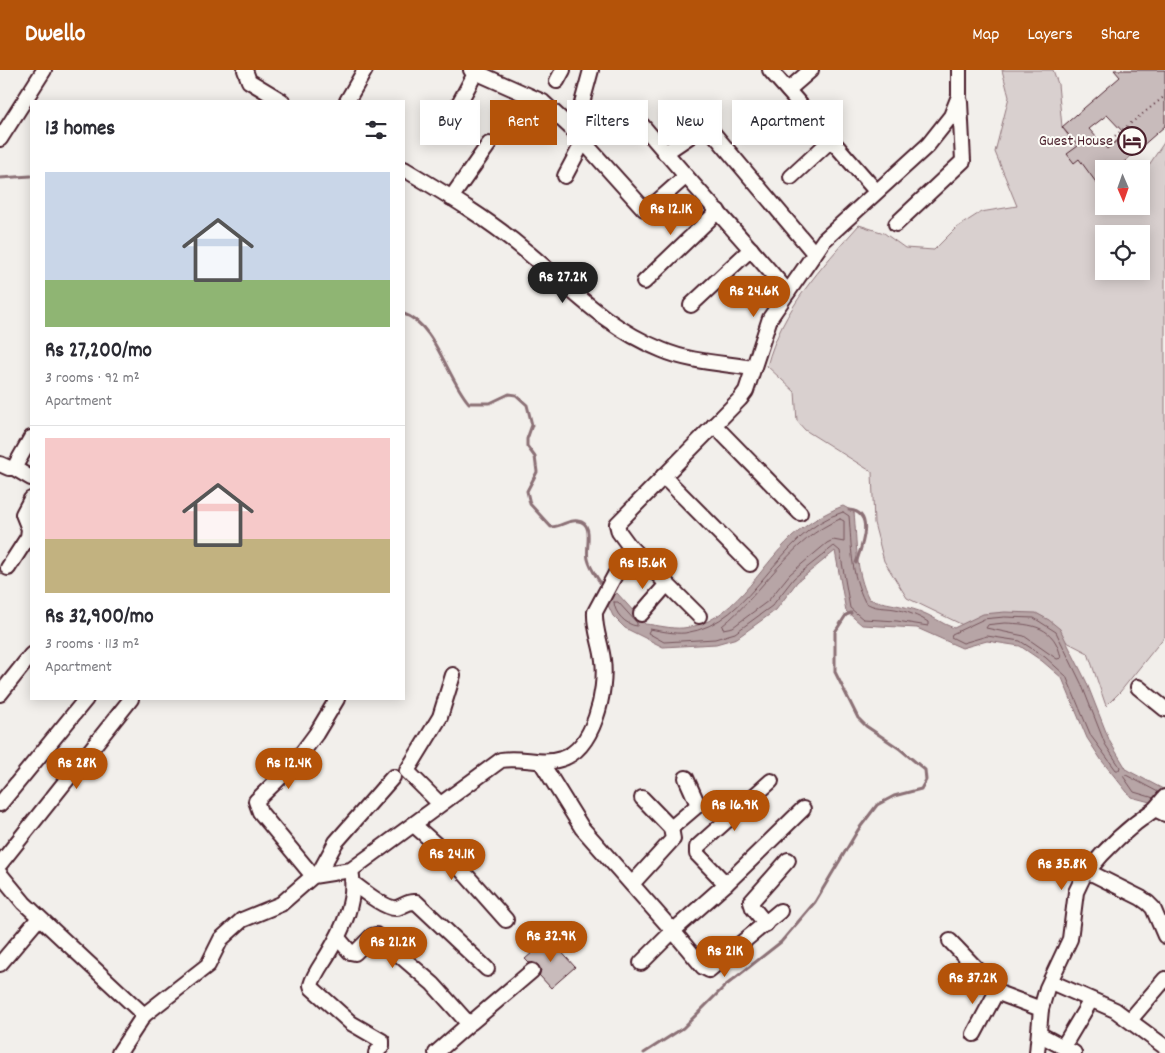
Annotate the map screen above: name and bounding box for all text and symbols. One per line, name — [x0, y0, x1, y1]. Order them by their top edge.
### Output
text: Dwello — [25, 18, 86, 52]
text: Map — [972, 23, 999, 48]
text: Layers — [1027, 23, 1073, 48]
text: Share — [1101, 23, 1140, 48]
chip: Buy — [420, 100, 480, 145]
chip: Rent — [490, 100, 557, 145]
chip: Filters — [567, 100, 648, 145]
chip: New — [658, 100, 722, 145]
chip: Apartment — [732, 100, 843, 145]
text: 13 homes — [45, 115, 115, 145]
icon: filters — [362, 116, 390, 144]
hotel icon: Guest House — [1117, 126, 1147, 156]
place label: Guest House — [1039, 130, 1113, 153]
north arrow — [1095, 160, 1150, 215]
map controls — [1095, 160, 1150, 280]
pin: Rs 12.1K — [619, 194, 723, 236]
text: Rs 12.1K — [650, 198, 692, 221]
icon: home — [173, 205, 263, 295]
button: locate — [1095, 225, 1150, 280]
pin: Rs 27.2K — [511, 262, 615, 304]
text: Rs 27.2K — [539, 266, 587, 289]
pin: Rs 24.6K — [702, 276, 806, 318]
text: Rs 24.6K — [729, 280, 779, 303]
text: Rs 27,200/mo — [45, 337, 152, 367]
text: 3 rooms · 92 m² — [45, 367, 139, 390]
text: Apartment — [45, 390, 112, 413]
icon: home — [173, 470, 263, 560]
pin: Rs 15.6K — [591, 548, 695, 590]
text: Rs 15.6K — [620, 552, 667, 575]
text: Rs 32,900/mo — [45, 603, 154, 633]
text: 3 rooms · 113 m² — [45, 633, 139, 656]
text: Apartment — [45, 656, 112, 679]
pin: Rs 28K — [36, 748, 118, 790]
pin: Rs 12.4K — [237, 748, 341, 790]
text: Rs 28K — [58, 752, 97, 775]
text: Rs 12.4K — [266, 752, 312, 775]
pin: Rs 16.9K — [683, 790, 787, 832]
text: Rs 16.9K — [712, 794, 758, 817]
pin: Rs 24.1K — [400, 838, 504, 881]
text: Rs 24.1K — [429, 843, 475, 866]
pin: Rs 35.8K — [1010, 848, 1114, 891]
text: Rs 35.8K — [1037, 853, 1087, 876]
pin: Rs 32.9K — [499, 920, 603, 963]
text: Rs 32.9K — [526, 925, 576, 948]
pin: Rs 21.2K — [341, 926, 445, 969]
text: Rs 21.2K — [370, 931, 416, 954]
pin: Rs 21K — [684, 936, 766, 978]
text: Rs 21K — [707, 940, 743, 963]
pin: Rs 37.2K — [921, 962, 1025, 1005]
text: Rs 37.2K — [949, 967, 997, 990]

